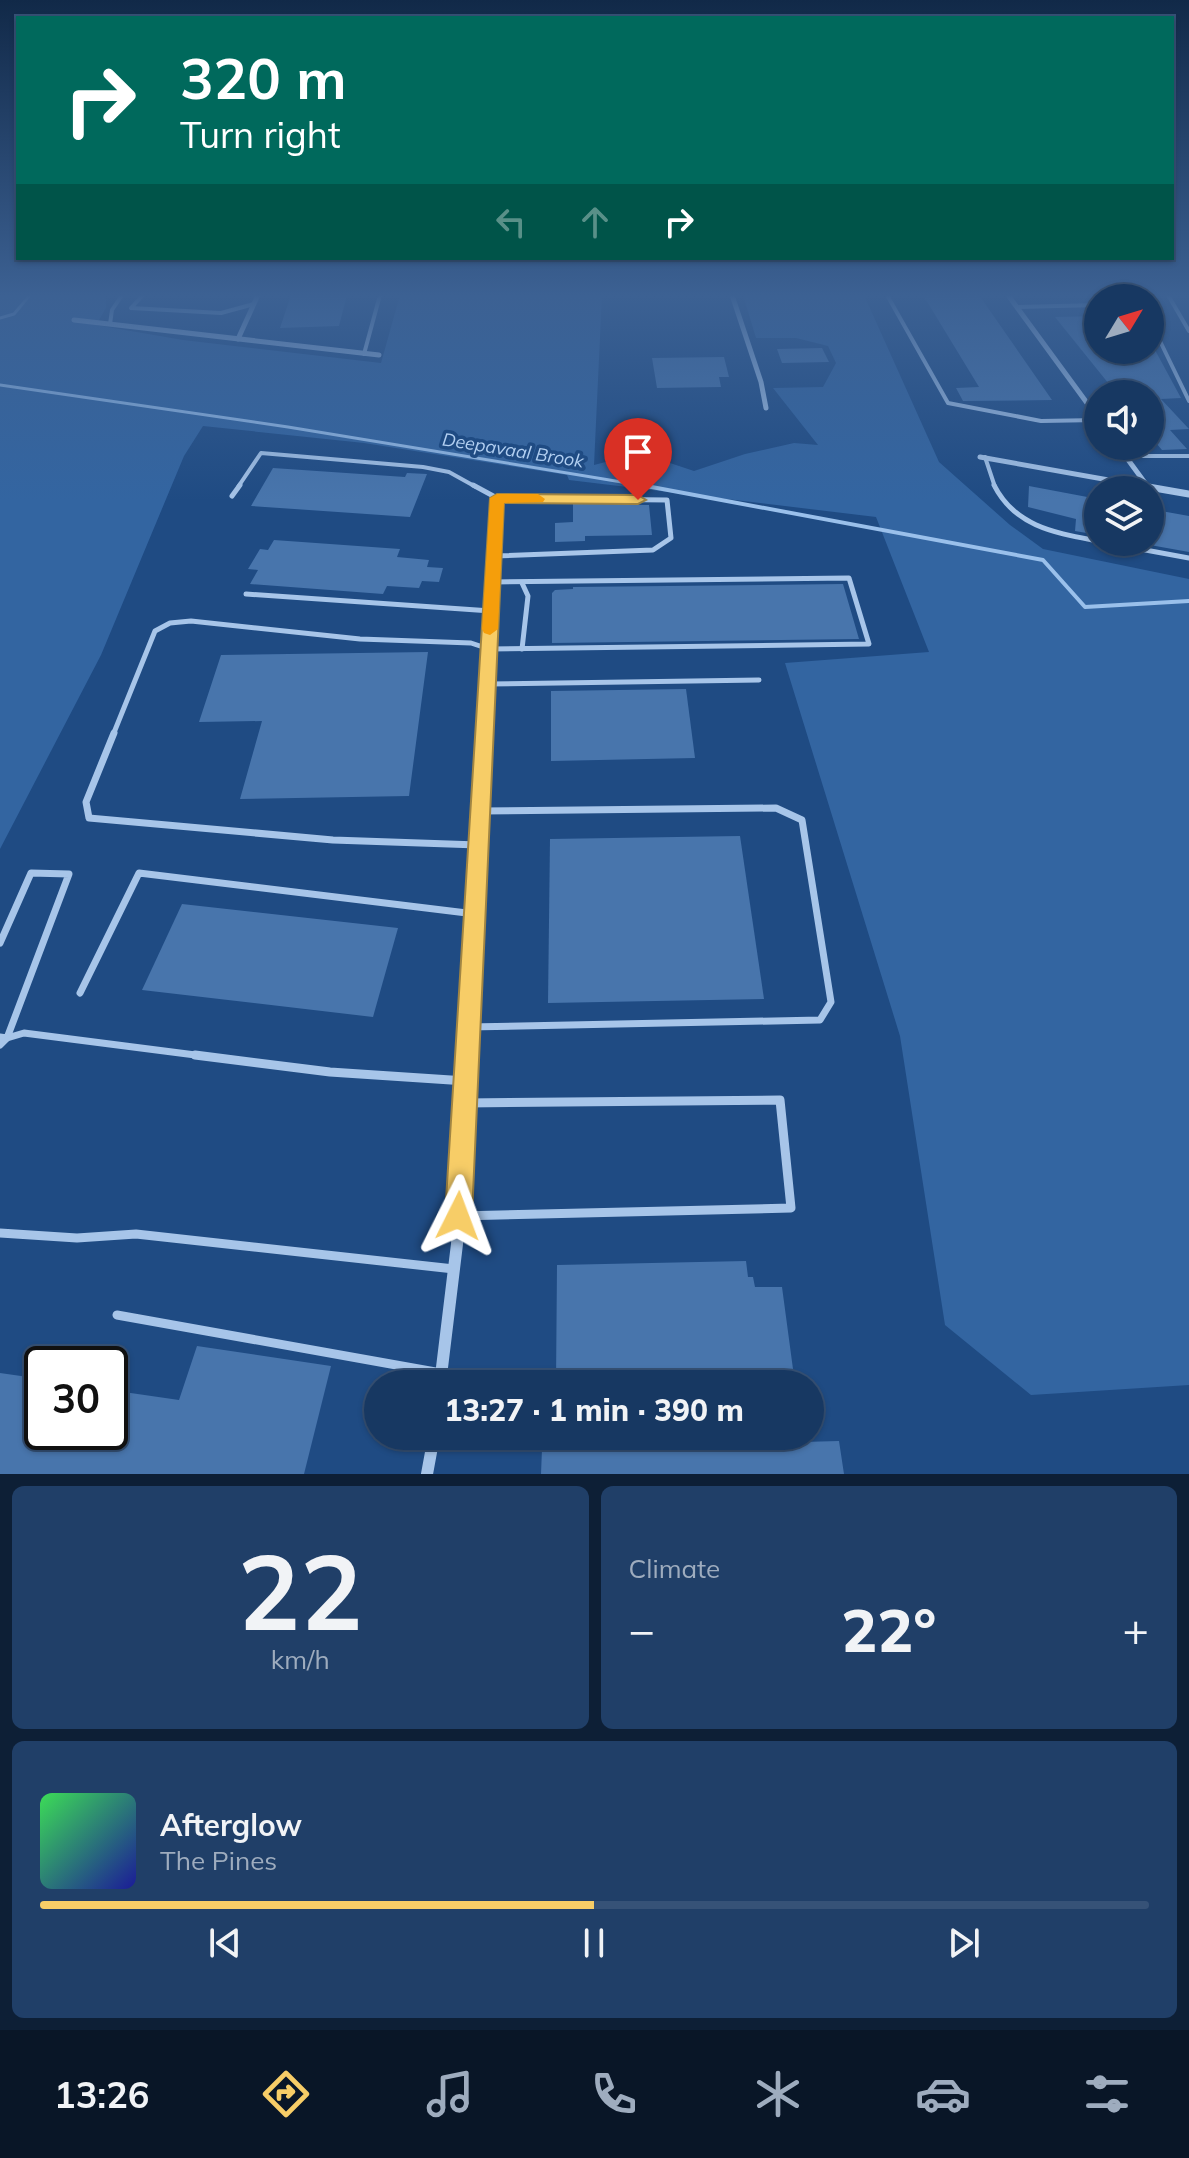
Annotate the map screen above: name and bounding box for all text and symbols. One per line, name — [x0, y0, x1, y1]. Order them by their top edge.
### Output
text: 320 m — [180, 43, 347, 113]
icon: right — [48, 48, 152, 152]
text: Turn right — [180, 112, 341, 157]
icon: left — [489, 200, 533, 244]
icon: ahead — [573, 200, 617, 244]
icon: right — [657, 200, 701, 244]
north arrow — [1084, 284, 1164, 364]
map controls — [1084, 284, 1164, 556]
button: sound — [1084, 380, 1164, 460]
pin — [604, 418, 672, 500]
water label: Deepavaal Brook — [441, 427, 586, 473]
icon: arrive — [616, 430, 660, 474]
button: layers — [1084, 476, 1164, 556]
position arrow — [416, 1174, 500, 1258]
speed limit sign: 30 — [24, 1346, 128, 1450]
text: 13:27 · 1 min · 390 m — [444, 1391, 744, 1429]
text: 22 — [238, 1525, 363, 1656]
text: Climate — [629, 1552, 720, 1585]
text: 22° — [841, 1592, 936, 1667]
text: − — [629, 1602, 655, 1657]
text: + — [1123, 1602, 1149, 1657]
text: km/h — [271, 1643, 330, 1676]
text: Afterglow — [160, 1806, 302, 1844]
text: The Pines — [160, 1844, 277, 1877]
icon: previous — [203, 1921, 247, 1965]
icon: pause — [572, 1921, 616, 1965]
icon: next — [942, 1921, 986, 1965]
icon: directions — [258, 2066, 314, 2122]
icon: music — [422, 2066, 478, 2122]
icon: phone — [586, 2066, 642, 2122]
icon: climate — [750, 2066, 806, 2122]
icon: car — [915, 2066, 971, 2122]
icon: filters — [1079, 2066, 1135, 2122]
text: 13:26 — [54, 2072, 149, 2117]

